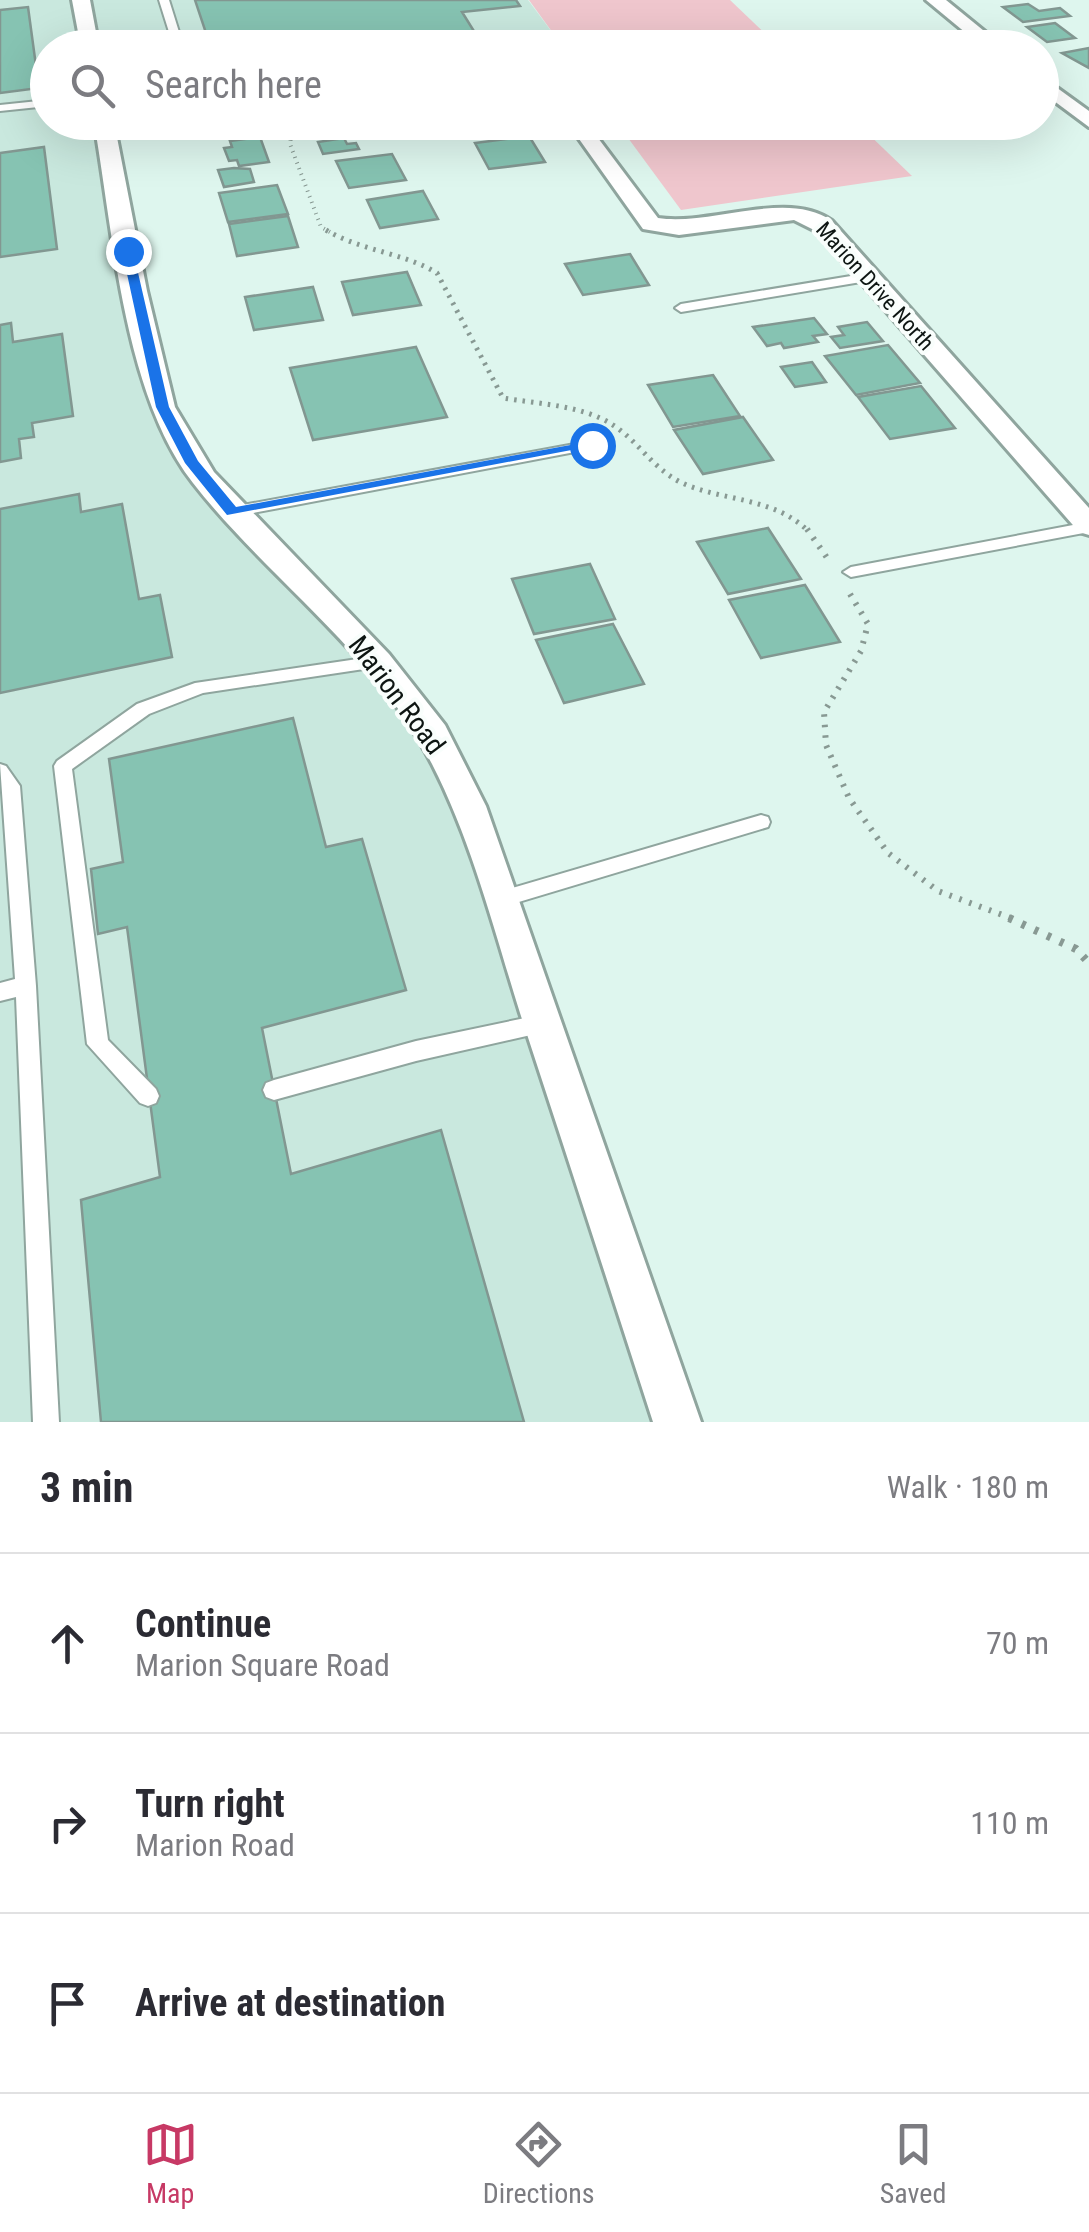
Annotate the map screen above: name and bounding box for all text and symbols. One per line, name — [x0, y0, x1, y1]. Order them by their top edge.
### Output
search box — [30, 30, 1059, 140]
icon: search — [65, 58, 120, 113]
text: Search here — [145, 63, 322, 107]
street label: Marion Drive North — [811, 217, 939, 355]
route end — [106, 229, 152, 275]
route start — [570, 423, 616, 469]
street label: Marion Road — [342, 629, 452, 761]
text: 3 min — [40, 1463, 133, 1512]
text: Walk · 180 m — [887, 1468, 1049, 1506]
text: Continue — [135, 1602, 271, 1646]
icon: ahead — [40, 1616, 95, 1671]
text: 70 m — [986, 1624, 1049, 1662]
text: Marion Square Road — [135, 1646, 390, 1684]
text: Turn right — [135, 1782, 285, 1826]
icon: right — [40, 1796, 95, 1851]
text: 110 m — [970, 1804, 1049, 1842]
text: Marion Road — [135, 1826, 295, 1864]
icon: arrive — [40, 1976, 95, 2031]
text: Arrive at destination — [135, 1981, 445, 2025]
tab: Map — [143, 2117, 198, 2210]
tab: Directions — [483, 2117, 595, 2210]
tab: Saved — [880, 2117, 946, 2210]

